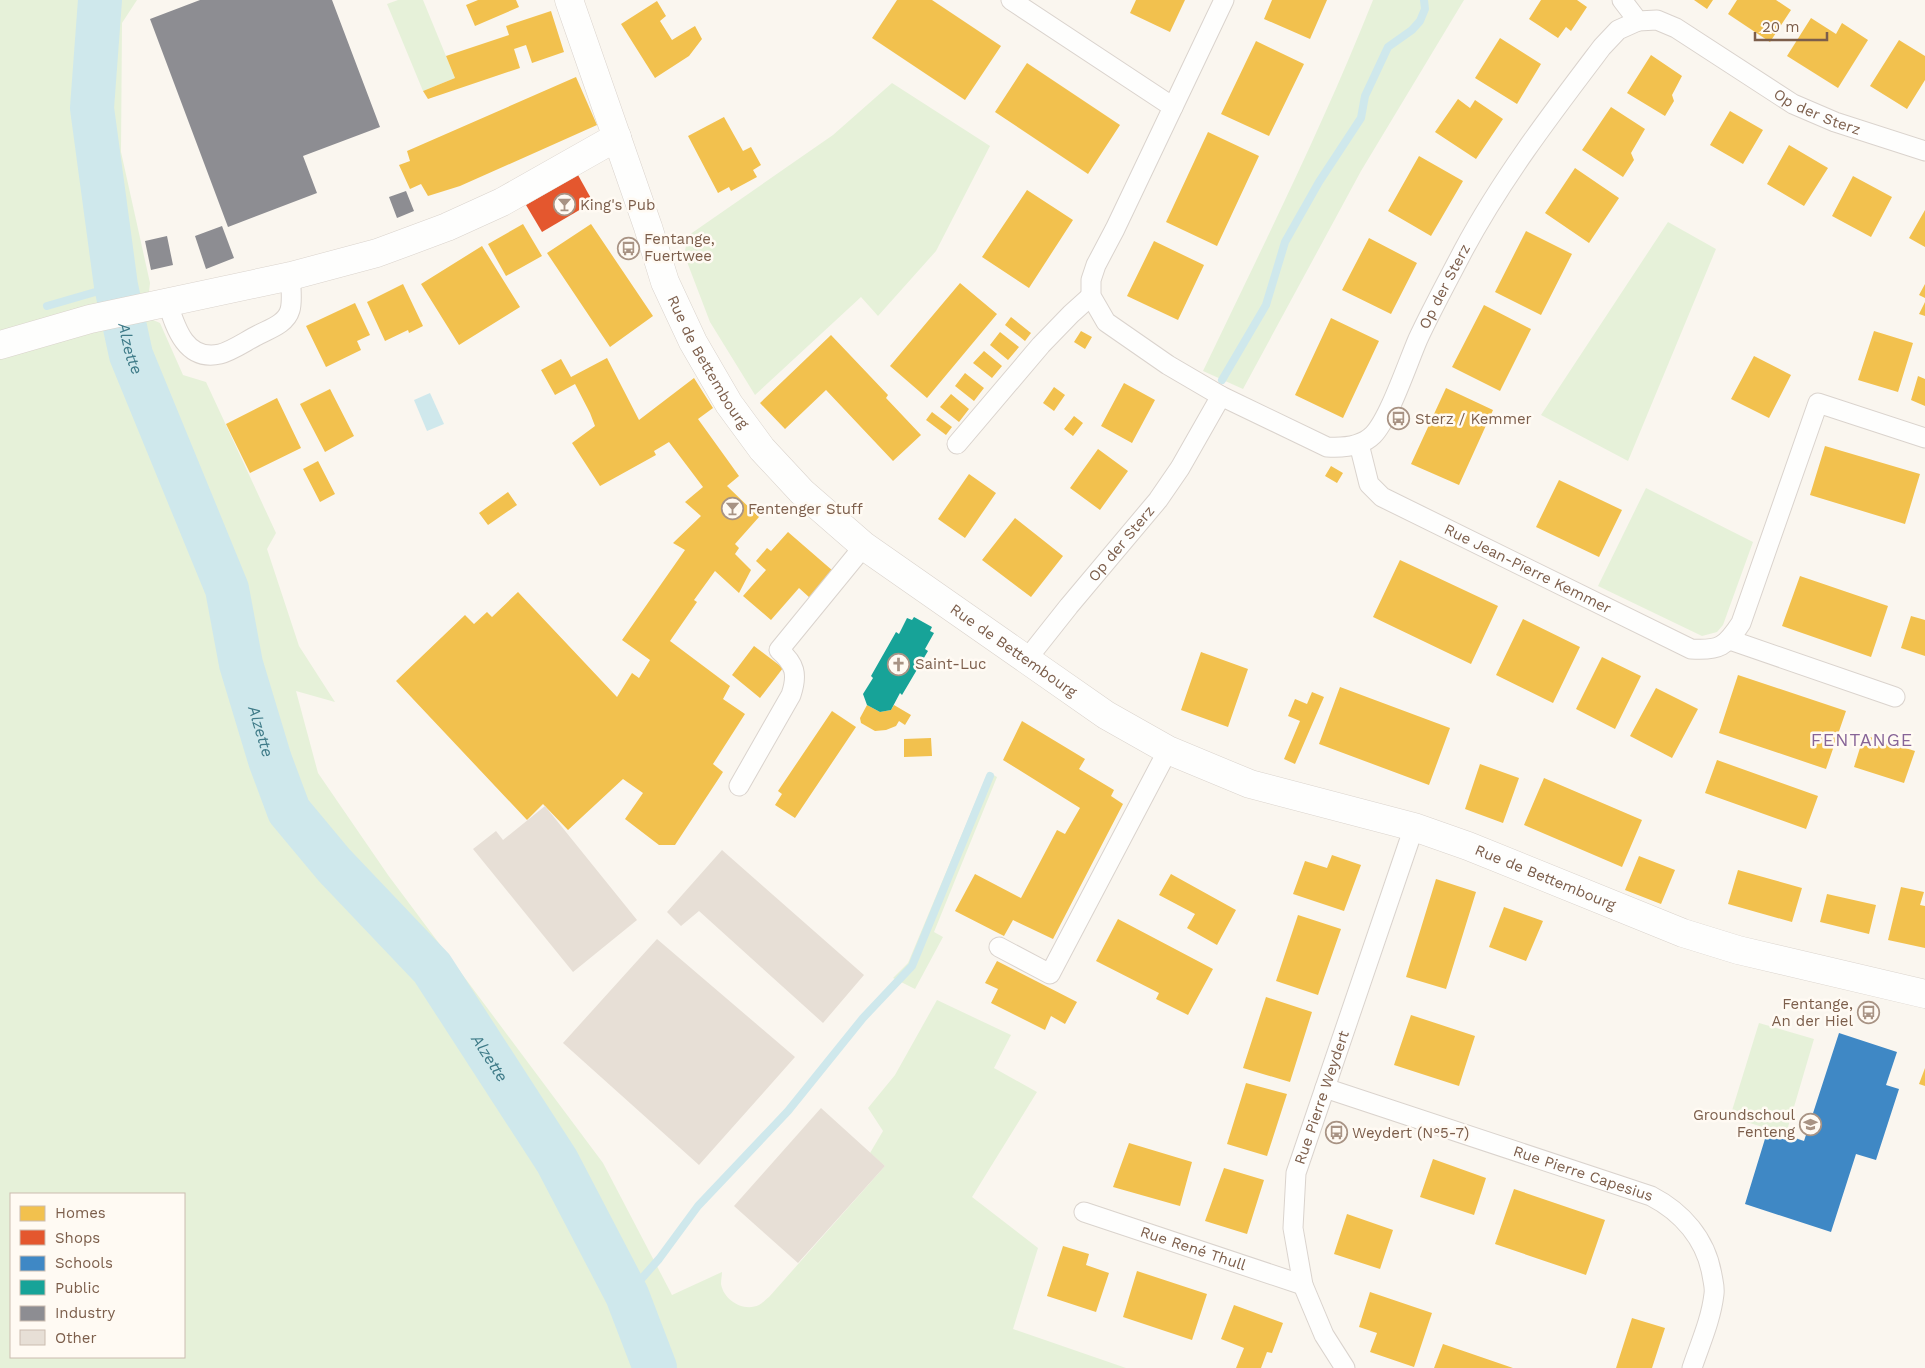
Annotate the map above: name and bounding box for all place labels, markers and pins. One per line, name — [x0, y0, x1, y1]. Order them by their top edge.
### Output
bar icon: King's Pub — [552, 193, 576, 217]
place label: King's Pub — [580, 196, 655, 214]
place label: Fentange, Fuertwee — [644, 230, 715, 265]
bus stop icon: Fentange, Fuertwee — [616, 236, 640, 260]
bus stop icon: Sterz / Kemmer — [1387, 407, 1411, 431]
place label: Sterz / Kemmer — [1415, 410, 1532, 428]
bar icon: Fentenger Stuff — [720, 497, 744, 521]
place label: Fentenger Stuff — [748, 500, 863, 518]
church icon: Saint-Luc — [887, 652, 911, 676]
place label: Saint-Luc — [915, 655, 986, 673]
place label: Fentange, An der Hiel — [1772, 995, 1853, 1030]
bus stop icon: Fentange, An der Hiel — [1857, 1001, 1881, 1025]
place label: Groundschoul Fenteng — [1693, 1106, 1795, 1141]
school or university icon: Groundschoul Fenteng — [1799, 1112, 1823, 1136]
bus stop icon: Weydert (N°5-7) — [1324, 1121, 1348, 1145]
place label: Weydert (N°5-7) — [1352, 1124, 1469, 1142]

